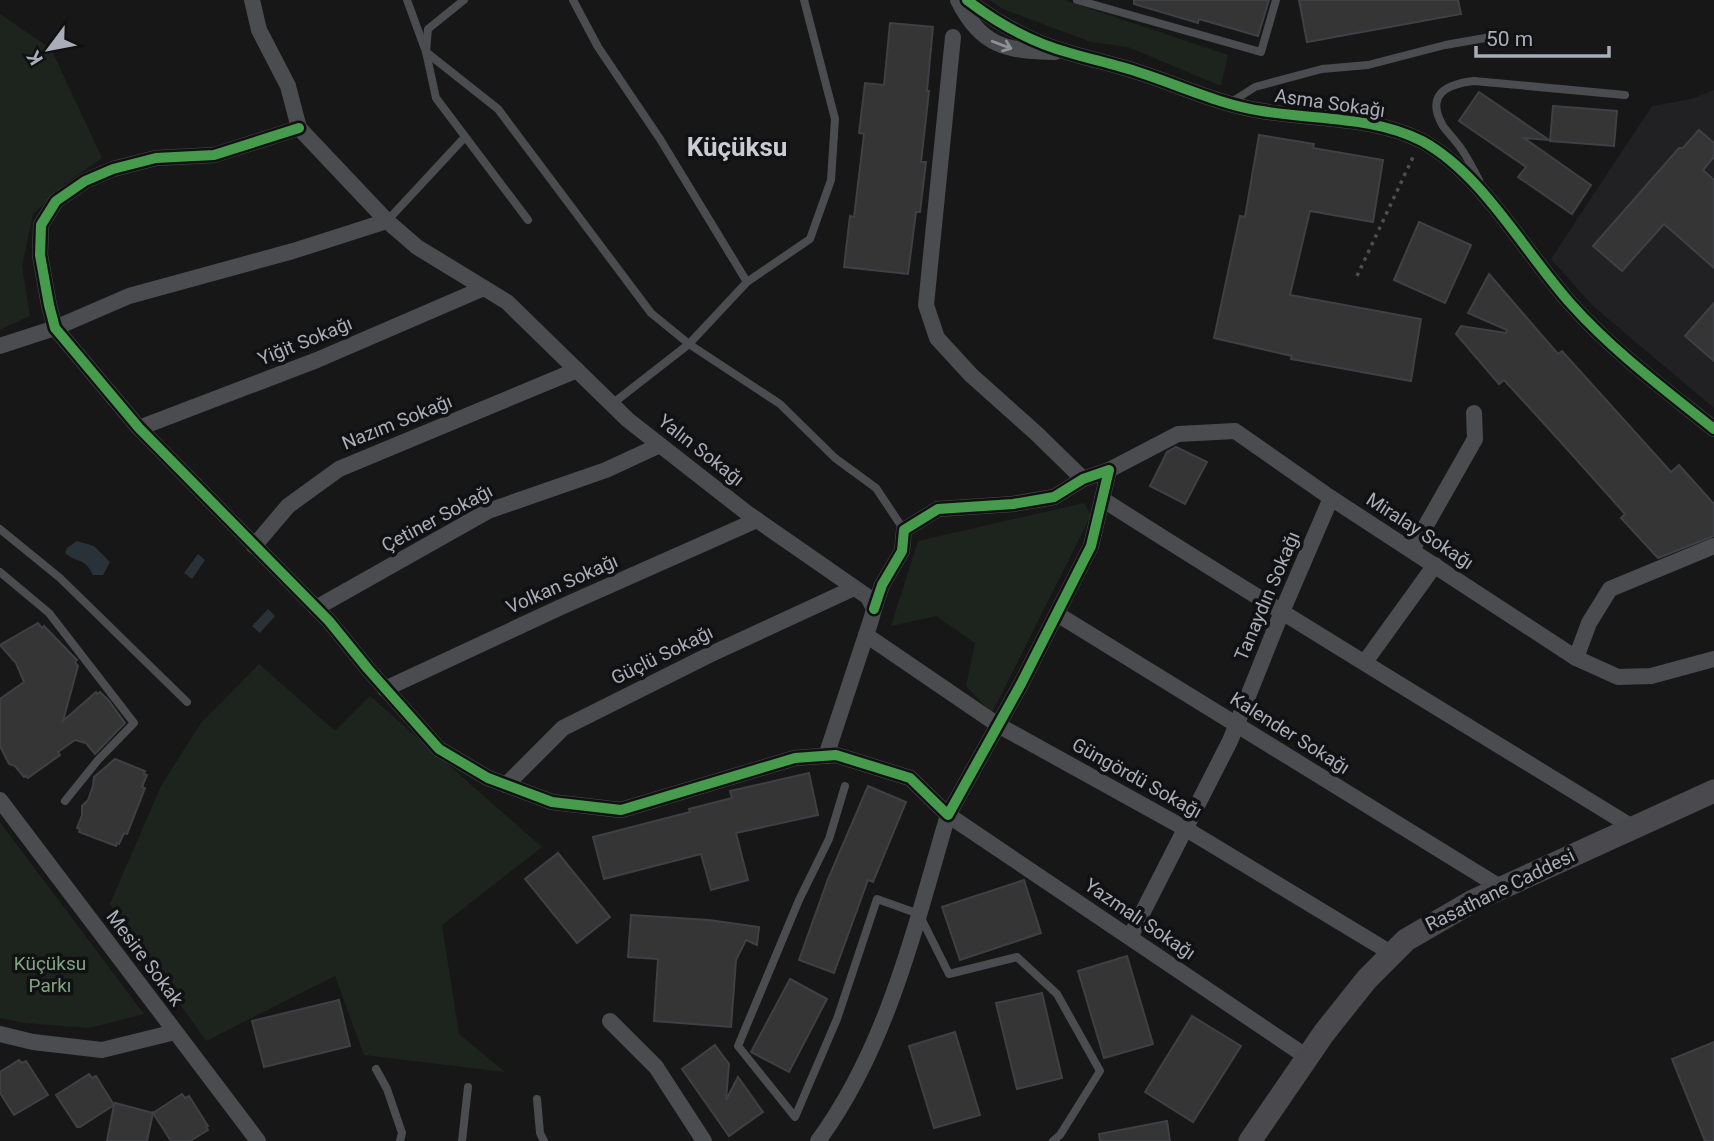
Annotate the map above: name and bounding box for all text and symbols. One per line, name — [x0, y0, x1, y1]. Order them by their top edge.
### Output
north arrow — [14, 14, 84, 84]
scale bar — [1476, 14, 1609, 58]
text: 50 m — [1486, 27, 1533, 51]
one-way arrow — [991, 40, 1013, 53]
text: K — [22, 46, 48, 69]
street label: Asma Sokağı — [1273, 84, 1387, 122]
district label: Küçüksu — [687, 132, 787, 162]
street label: Yiğit Sokağı — [254, 312, 356, 370]
street label: Nazım Sokağı — [339, 389, 455, 455]
street label: Yalın Sokağı — [653, 409, 749, 491]
street label: Çetiner Sokağı — [378, 479, 496, 557]
street label: Miralay Sokağı — [1362, 488, 1478, 574]
street label: Tanaydın Sokağı — [1229, 528, 1305, 664]
street label: Volkan Sokağı — [503, 549, 621, 619]
street label: Güçlü Sokağı — [607, 620, 717, 690]
street label: Kalender Sokağı — [1226, 687, 1354, 779]
street label: Güngördü Sokağı — [1068, 733, 1206, 823]
street label: Rasathane Caddesi — [1422, 844, 1578, 936]
street label: Yazmalı Sokağı — [1080, 873, 1200, 965]
street label: Mesire Sokak — [102, 906, 189, 1011]
park label: Küçüksu Parkı — [14, 952, 86, 997]

